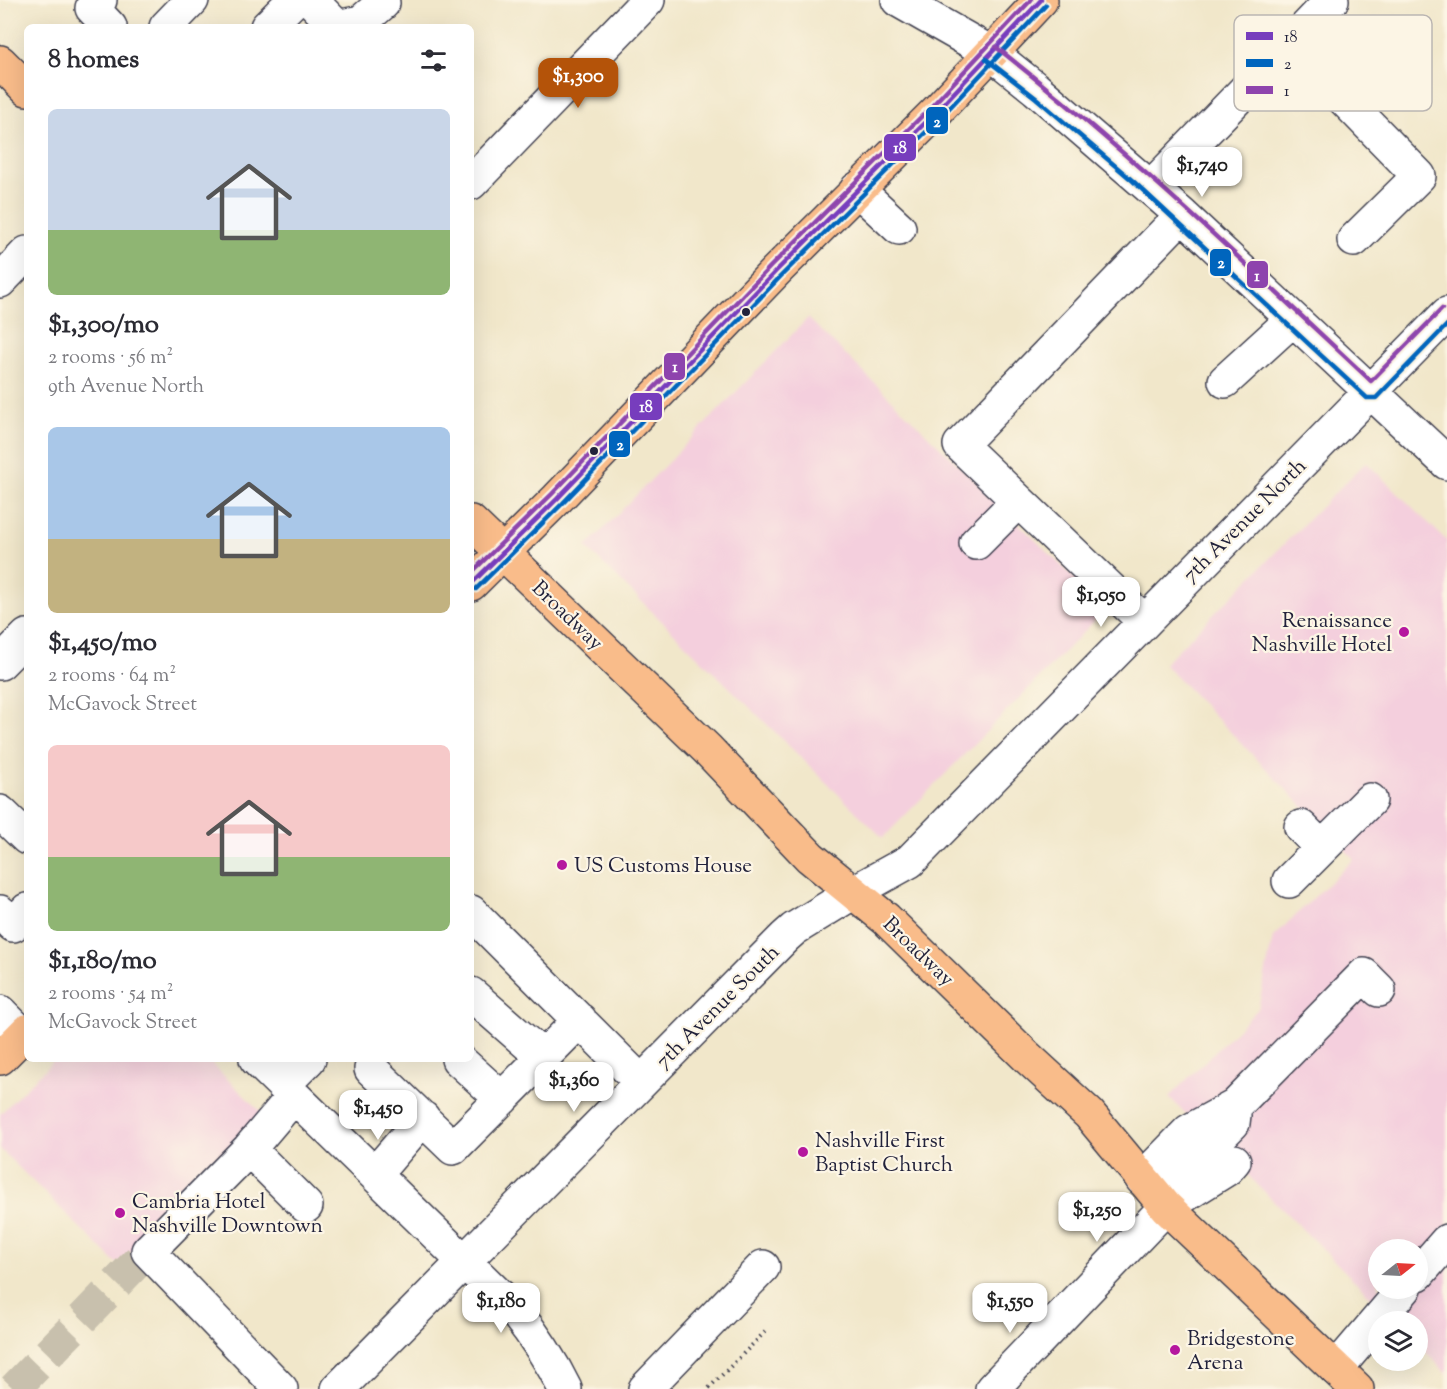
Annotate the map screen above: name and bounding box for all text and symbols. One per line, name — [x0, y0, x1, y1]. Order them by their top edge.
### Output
legend — [1234, 15, 1432, 111]
text: 18 — [1284, 27, 1297, 50]
text: 8 homes — [48, 42, 139, 79]
icon: filters — [417, 44, 450, 77]
text: 2 — [1284, 54, 1292, 77]
pin: $1,300 — [529, 58, 627, 109]
text: $1,300 — [552, 63, 604, 92]
text: 1 — [1284, 81, 1290, 104]
line badge: 2 — [925, 106, 949, 135]
text: 2 — [933, 112, 941, 135]
line badge: 18 — [883, 133, 917, 162]
text: 18 — [893, 138, 907, 161]
pin: $1,740 — [1153, 147, 1251, 198]
icon: home — [195, 148, 303, 256]
text: $1,740 — [1176, 152, 1228, 181]
line badge: 2 — [1209, 248, 1232, 277]
text: 2 — [1217, 253, 1225, 276]
line badge: 1 — [1246, 260, 1269, 289]
text: 1 — [1254, 266, 1260, 289]
unlabelled marker — [740, 306, 752, 318]
text: $1,300/mo — [48, 307, 159, 344]
text: 2 rooms · 56 m² — [48, 344, 173, 373]
line badge: 1 — [663, 352, 686, 381]
text: 1 — [672, 357, 678, 380]
text: 9th Avenue North — [48, 373, 204, 402]
line badge: 18 — [629, 392, 663, 421]
text: 18 — [639, 397, 653, 420]
line badge: 2 — [608, 430, 631, 458]
text: 2 — [616, 435, 624, 458]
unlabelled marker — [588, 445, 600, 457]
street label: 7th Avenue North — [1177, 453, 1314, 590]
icon: home — [195, 466, 303, 574]
street label: Broadway — [524, 575, 609, 659]
pin: $1,050 — [1052, 577, 1150, 628]
text: $1,050 — [1076, 582, 1126, 611]
place label: Renaissance Nashville Hotel — [1252, 607, 1392, 661]
text: $1,450/mo — [48, 625, 157, 662]
marker: Renaissance Nashville Hotel — [1397, 625, 1411, 639]
text: 2 rooms · 64 m² — [48, 662, 176, 691]
text: McGavock Street — [48, 691, 197, 720]
icon: home — [195, 784, 303, 892]
place label: US Customs House — [574, 852, 752, 882]
marker: US Customs House — [555, 858, 569, 872]
street label: Broadway — [875, 911, 960, 995]
street label: 7th Avenue South — [650, 939, 787, 1076]
text: $1,180/mo — [48, 943, 157, 980]
text: 2 rooms · 54 m² — [48, 980, 173, 1009]
text: McGavock Street — [48, 1009, 197, 1038]
pin: $1,360 — [525, 1062, 623, 1113]
text: $1,360 — [549, 1067, 599, 1096]
pin: $1,450 — [329, 1090, 427, 1141]
text: $1,450 — [353, 1095, 403, 1124]
place label: Nashville First Baptist Church — [815, 1127, 953, 1181]
marker: Nashville First Baptist Church — [796, 1145, 810, 1159]
place label: Cambria Hotel Nashville Downtown — [132, 1188, 323, 1242]
pin: $1,250 — [1048, 1192, 1146, 1243]
text: $1,250 — [1072, 1197, 1122, 1226]
marker: Cambria Hotel Nashville Downtown — [113, 1206, 127, 1220]
north arrow — [1368, 1239, 1428, 1299]
map controls — [1368, 1239, 1428, 1371]
pin: $1,180 — [452, 1283, 550, 1334]
pin: $1,550 — [961, 1283, 1059, 1334]
text: $1,180 — [476, 1288, 526, 1317]
text: $1,550 — [986, 1288, 1034, 1317]
button: layers — [1368, 1311, 1428, 1371]
place label: Bridgestone Arena — [1187, 1325, 1294, 1379]
marker: Bridgestone Arena — [1168, 1343, 1182, 1357]

